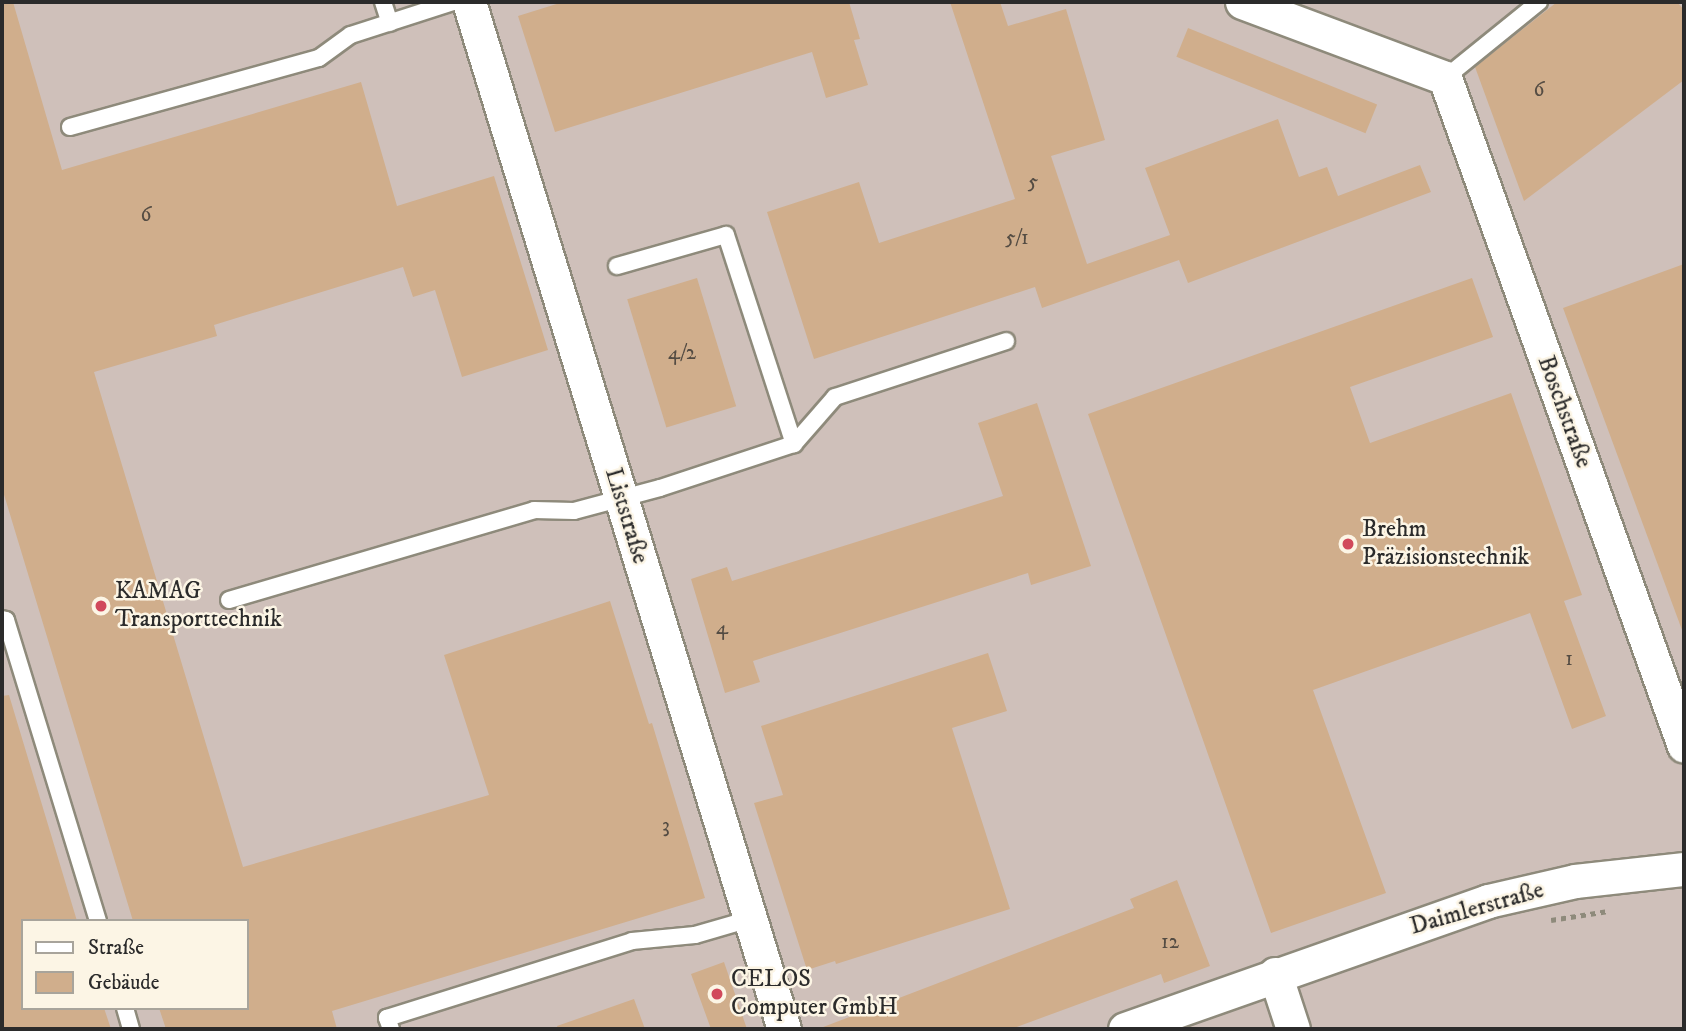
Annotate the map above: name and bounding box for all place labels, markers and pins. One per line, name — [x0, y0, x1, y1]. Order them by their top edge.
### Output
place label: Brehm Präzisionstechnik — [1362, 516, 1529, 572]
marker: Brehm Präzisionstechnik — [1340, 536, 1356, 552]
place label: KAMAG Transporttechnik — [115, 578, 282, 634]
marker: KAMAG Transporttechnik — [93, 598, 109, 614]
place label: CELOS Computer GmbH — [731, 966, 898, 1022]
marker: CELOS Computer GmbH — [709, 986, 725, 1002]

